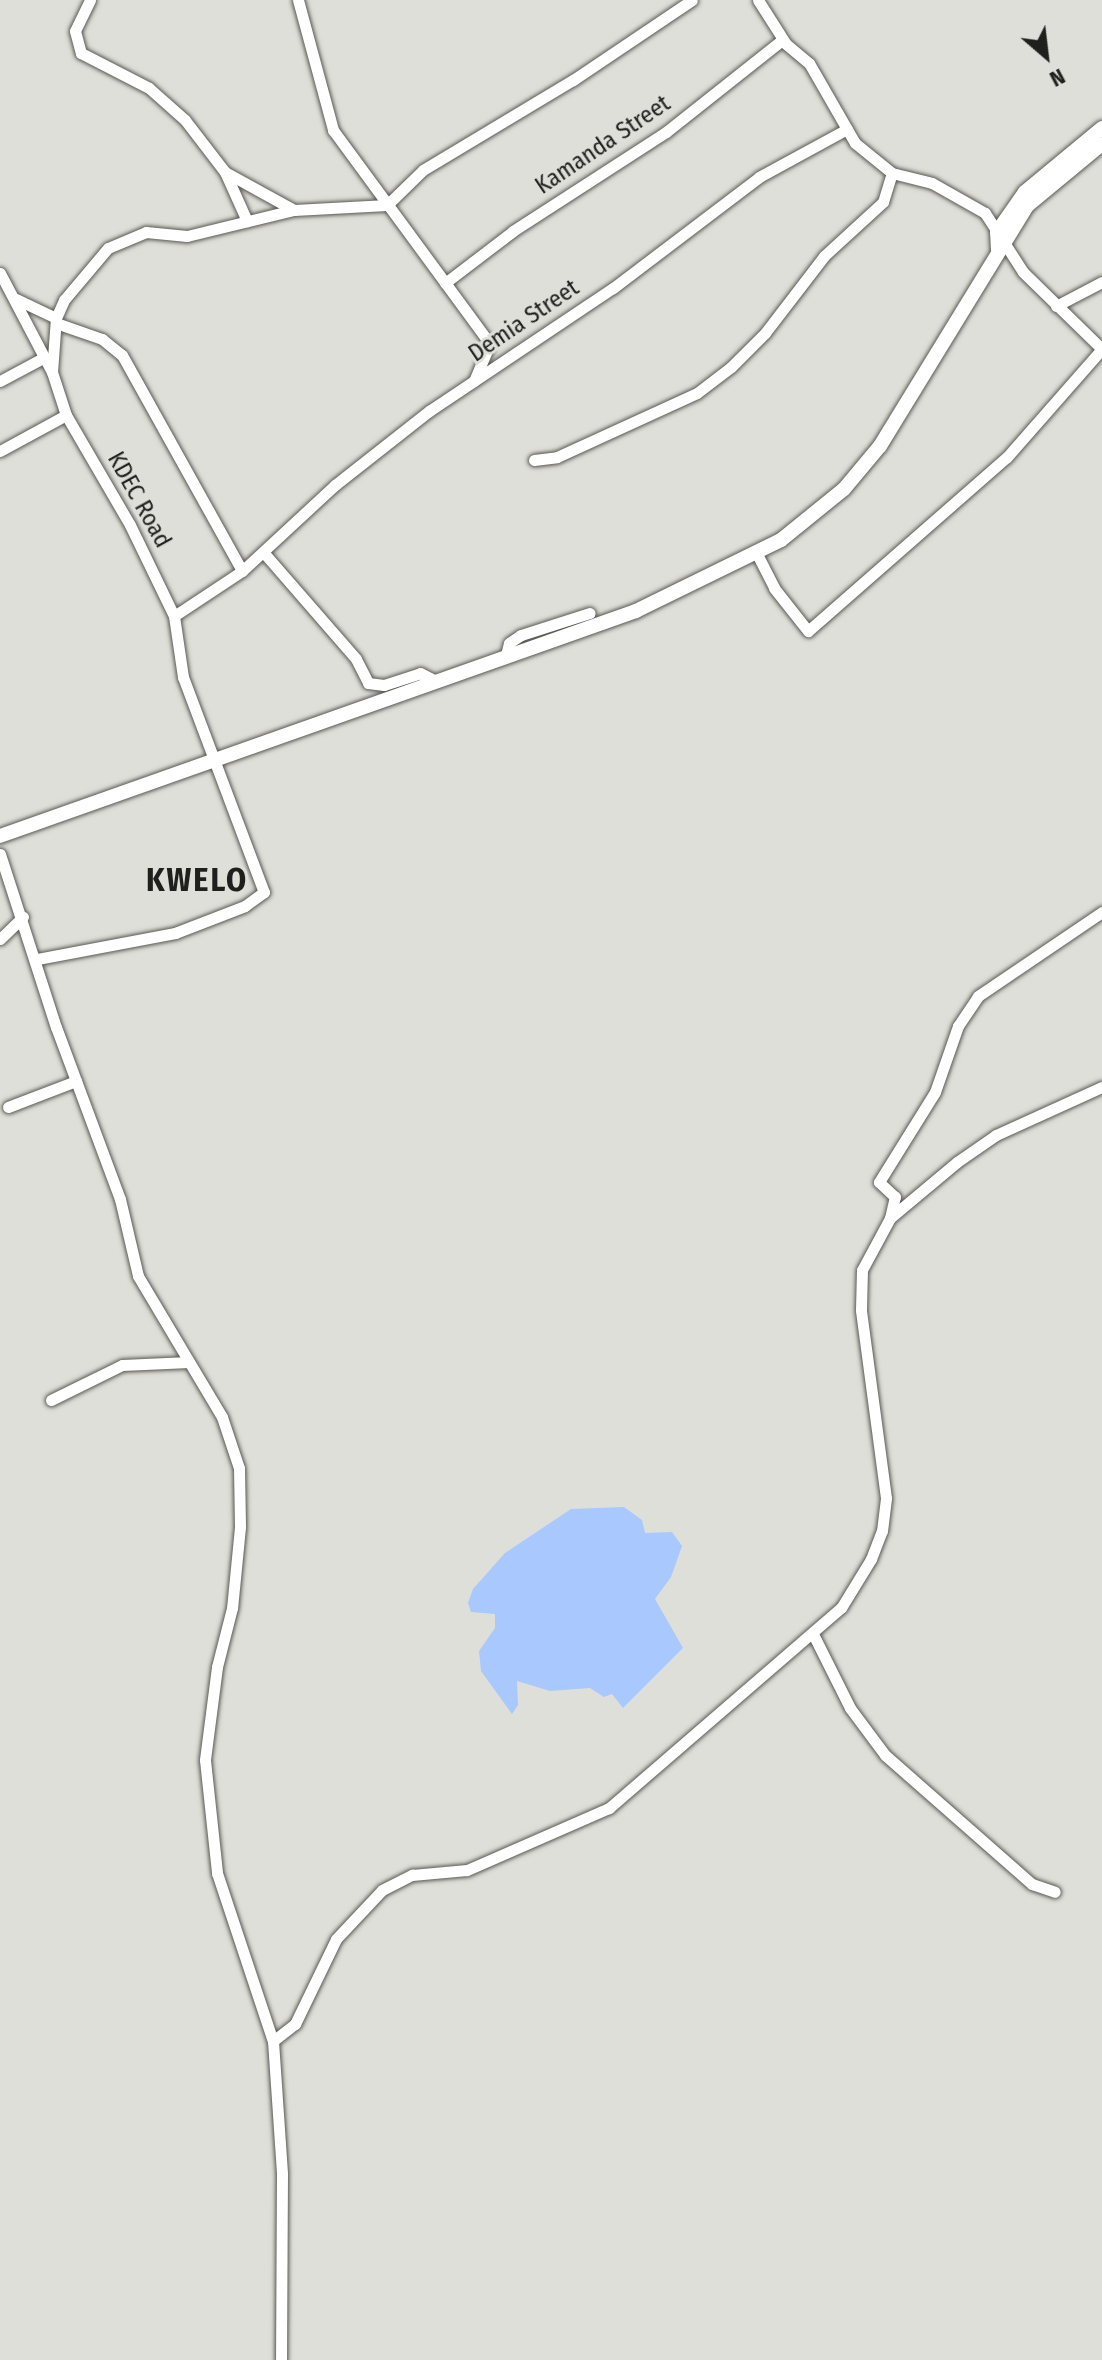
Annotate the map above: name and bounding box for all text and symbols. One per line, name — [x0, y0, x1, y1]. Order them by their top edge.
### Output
north arrow — [1006, 16, 1086, 96]
text: N — [1045, 63, 1070, 93]
street label: Kamanda Street — [530, 89, 676, 201]
street label: Demia Street — [463, 274, 585, 368]
street label: KDEC Road — [101, 447, 177, 553]
district label: KWELO — [146, 861, 248, 899]

